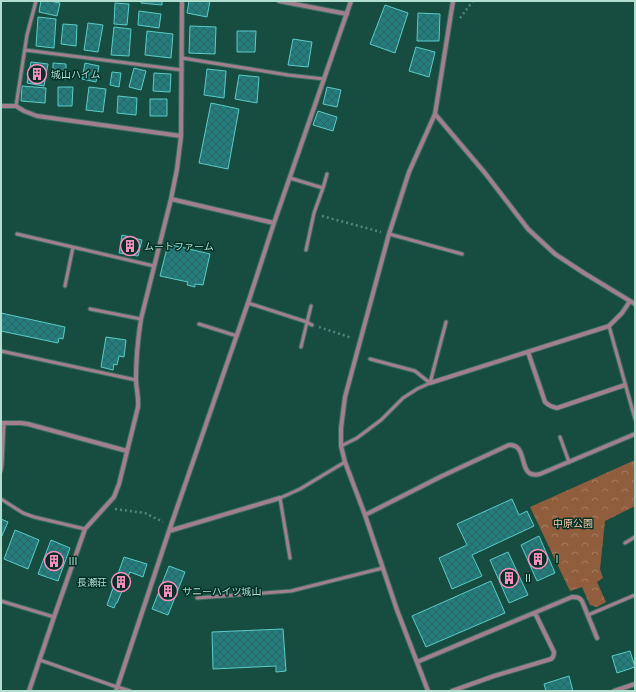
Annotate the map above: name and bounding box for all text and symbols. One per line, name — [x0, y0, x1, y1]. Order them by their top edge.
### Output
building icon: 城山ハイム — [26, 63, 48, 85]
place label: 城山ハイム — [51, 69, 101, 80]
building icon: ムートファーム — [119, 235, 141, 257]
place label: ムートファーム — [144, 241, 214, 252]
park label: 中原公園 — [553, 518, 593, 529]
building icon: Ⅰ — [527, 548, 549, 570]
building icon: Ⅲ — [43, 550, 65, 572]
place label: Ⅰ — [552, 554, 562, 565]
place label: Ⅲ — [68, 556, 78, 567]
building icon: Ⅱ — [498, 567, 520, 589]
building icon: 長瀬荘 — [110, 571, 132, 593]
place label: Ⅱ — [523, 573, 533, 584]
place label: 長瀬荘 — [77, 577, 107, 588]
building icon: サニーハイツ城山 — [157, 580, 179, 602]
place label: サニーハイツ城山 — [182, 586, 262, 597]

